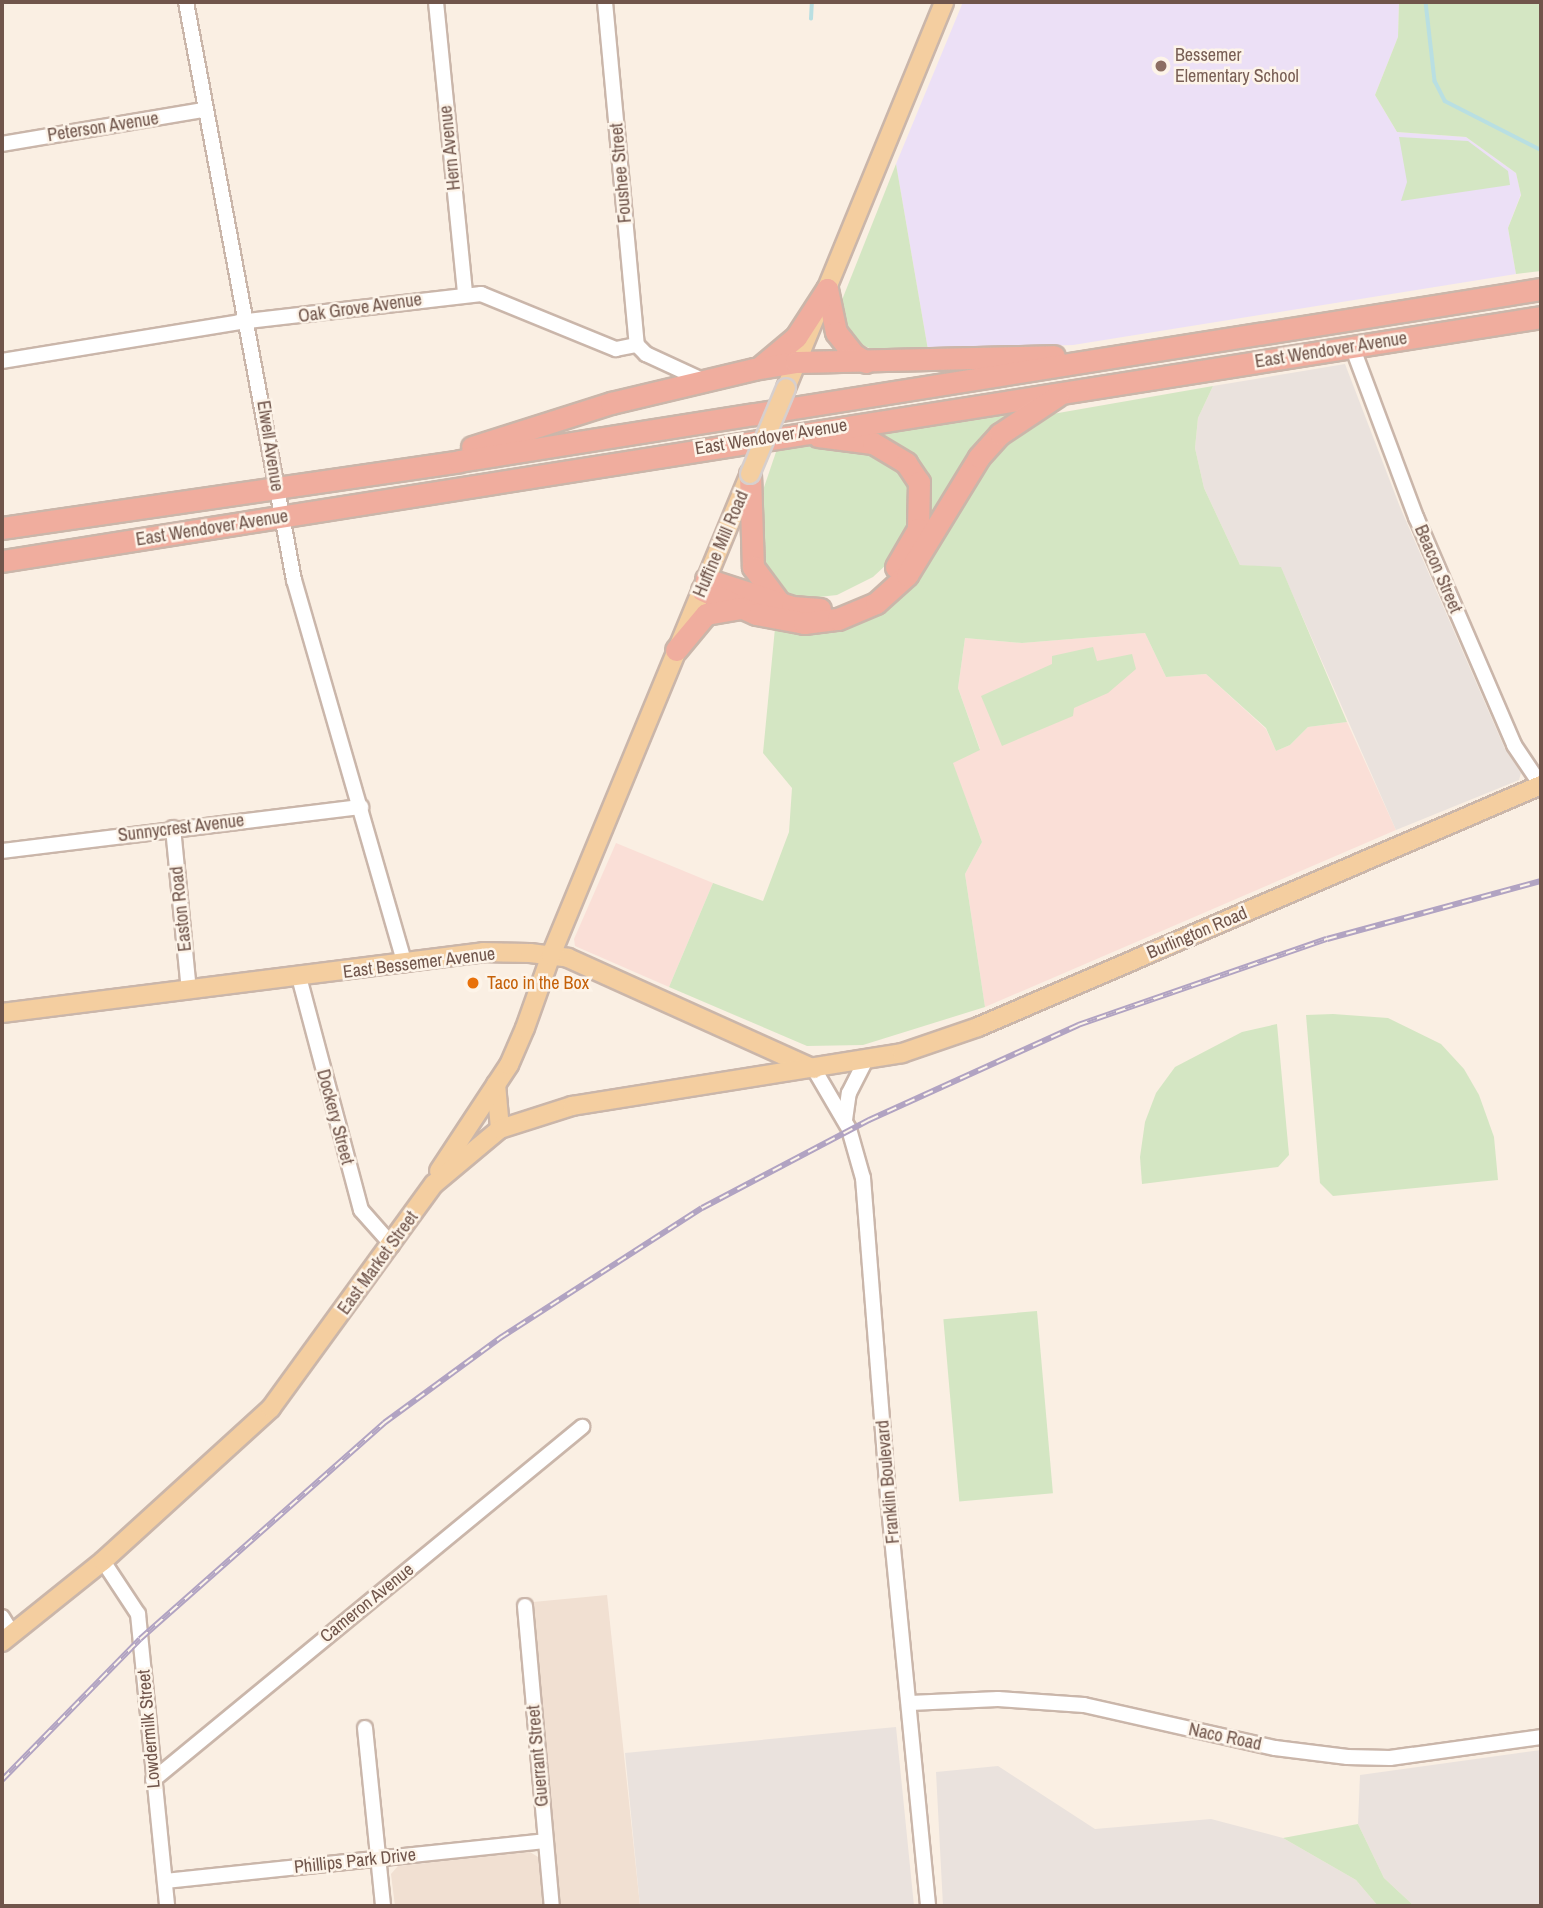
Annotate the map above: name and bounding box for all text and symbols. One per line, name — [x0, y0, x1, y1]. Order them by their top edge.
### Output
place label: Bessemer Elementary School — [1175, 45, 1299, 88]
marker: Bessemer Elementary School — [1153, 58, 1169, 74]
street label: Hern Avenue — [435, 104, 465, 192]
street label: Peterson Avenue — [46, 107, 160, 147]
street label: Foushee Street — [606, 122, 636, 224]
street label: Oak Grove Avenue — [296, 289, 424, 327]
street label: East Wendover Avenue — [1253, 327, 1409, 373]
street label: Elwell Avenue — [252, 399, 288, 493]
street label: East Wendover Avenue — [693, 414, 849, 460]
street label: Huffine Mill Road — [689, 487, 753, 601]
street label: East Wendover Avenue — [134, 505, 290, 551]
street label: Beacon Street — [1410, 522, 1466, 616]
street label: Sunnycrest Avenue — [116, 809, 246, 847]
street label: Easton Road — [166, 865, 196, 953]
street label: Burlington Road — [1144, 902, 1250, 964]
street label: East Bessemer Avenue — [341, 943, 497, 983]
place label: Taco in the Box — [487, 972, 589, 994]
marker: Taco in the Box — [465, 975, 481, 991]
street label: Dockery Street — [312, 1067, 358, 1167]
street label: East Market Street — [333, 1207, 423, 1319]
street label: Franklin Boulevard — [872, 1419, 904, 1545]
street label: Cameron Avenue — [316, 1559, 418, 1647]
street label: Lowdermilk Street — [133, 1669, 165, 1789]
street label: Guerrant Street — [523, 1704, 553, 1808]
street label: Naco Road — [1187, 1719, 1263, 1755]
street label: Phillips Park Drive — [293, 1844, 417, 1878]

